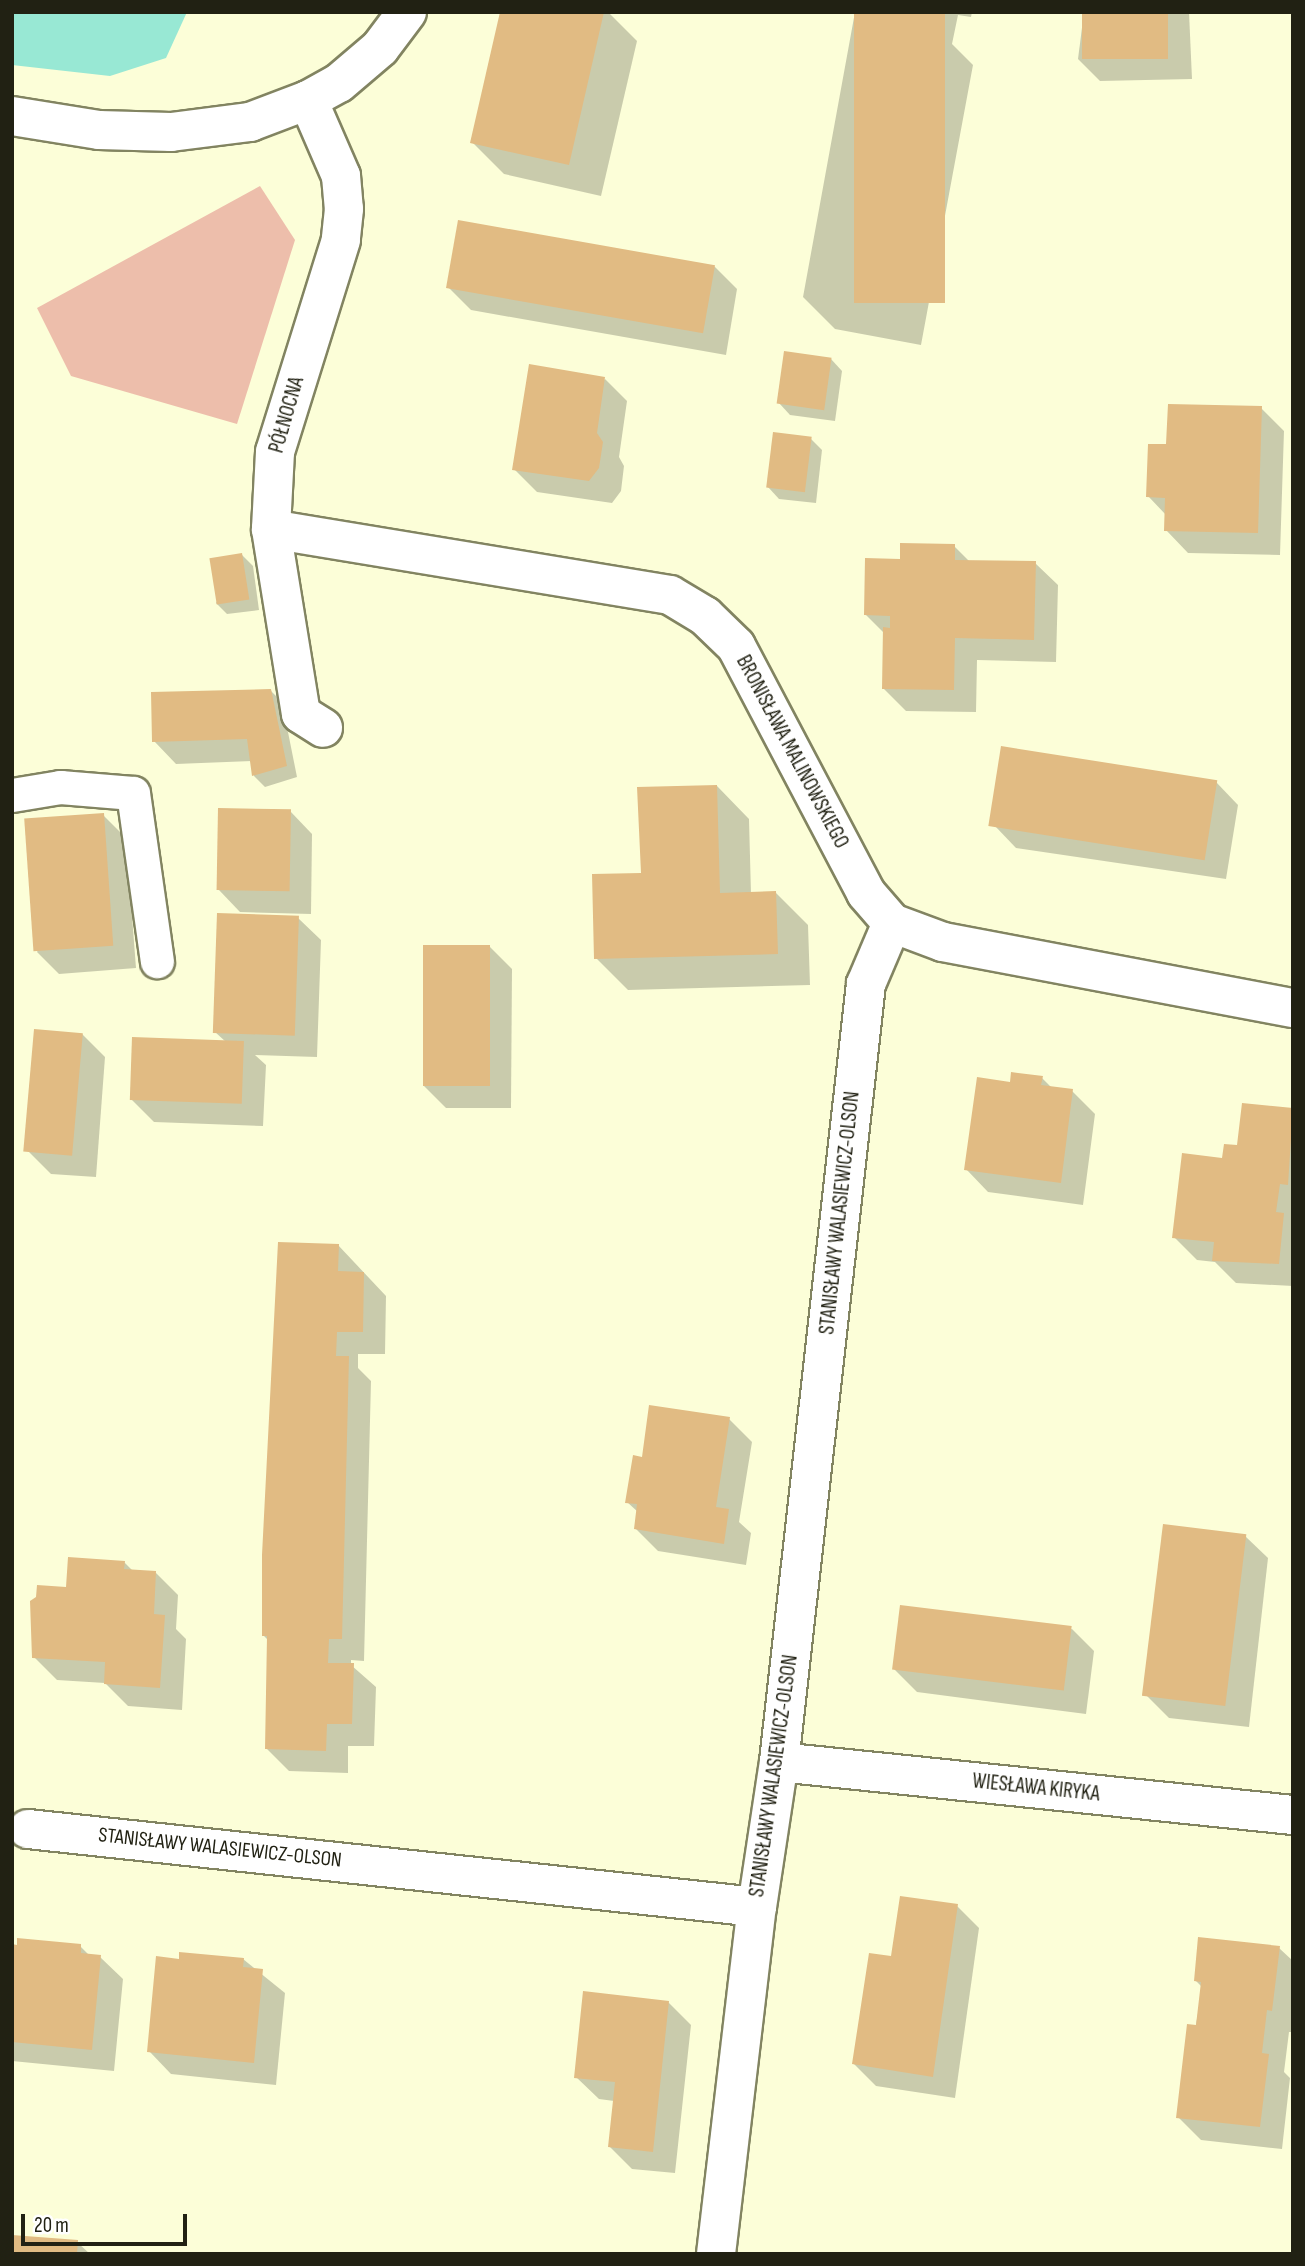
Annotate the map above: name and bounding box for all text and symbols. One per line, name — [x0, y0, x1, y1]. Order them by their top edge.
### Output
street label: PÓŁNOCNA — [264, 374, 310, 456]
street label: BRONISŁAWA MALINOWSKIEGO — [730, 651, 854, 853]
street label: STANISŁAWY WALASIEWICZ-OLSON — [815, 1090, 865, 1336]
street label: STANISŁAWY WALASIEWICZ-OLSON — [745, 1653, 803, 1899]
street label: WIESŁAWA KIRYKA — [971, 1769, 1101, 1807]
street label: STANISŁAWY WALASIEWICZ-OLSON — [97, 1823, 343, 1873]
scale bar — [24, 2200, 191, 2244]
text: 20 m — [34, 2213, 69, 2238]

